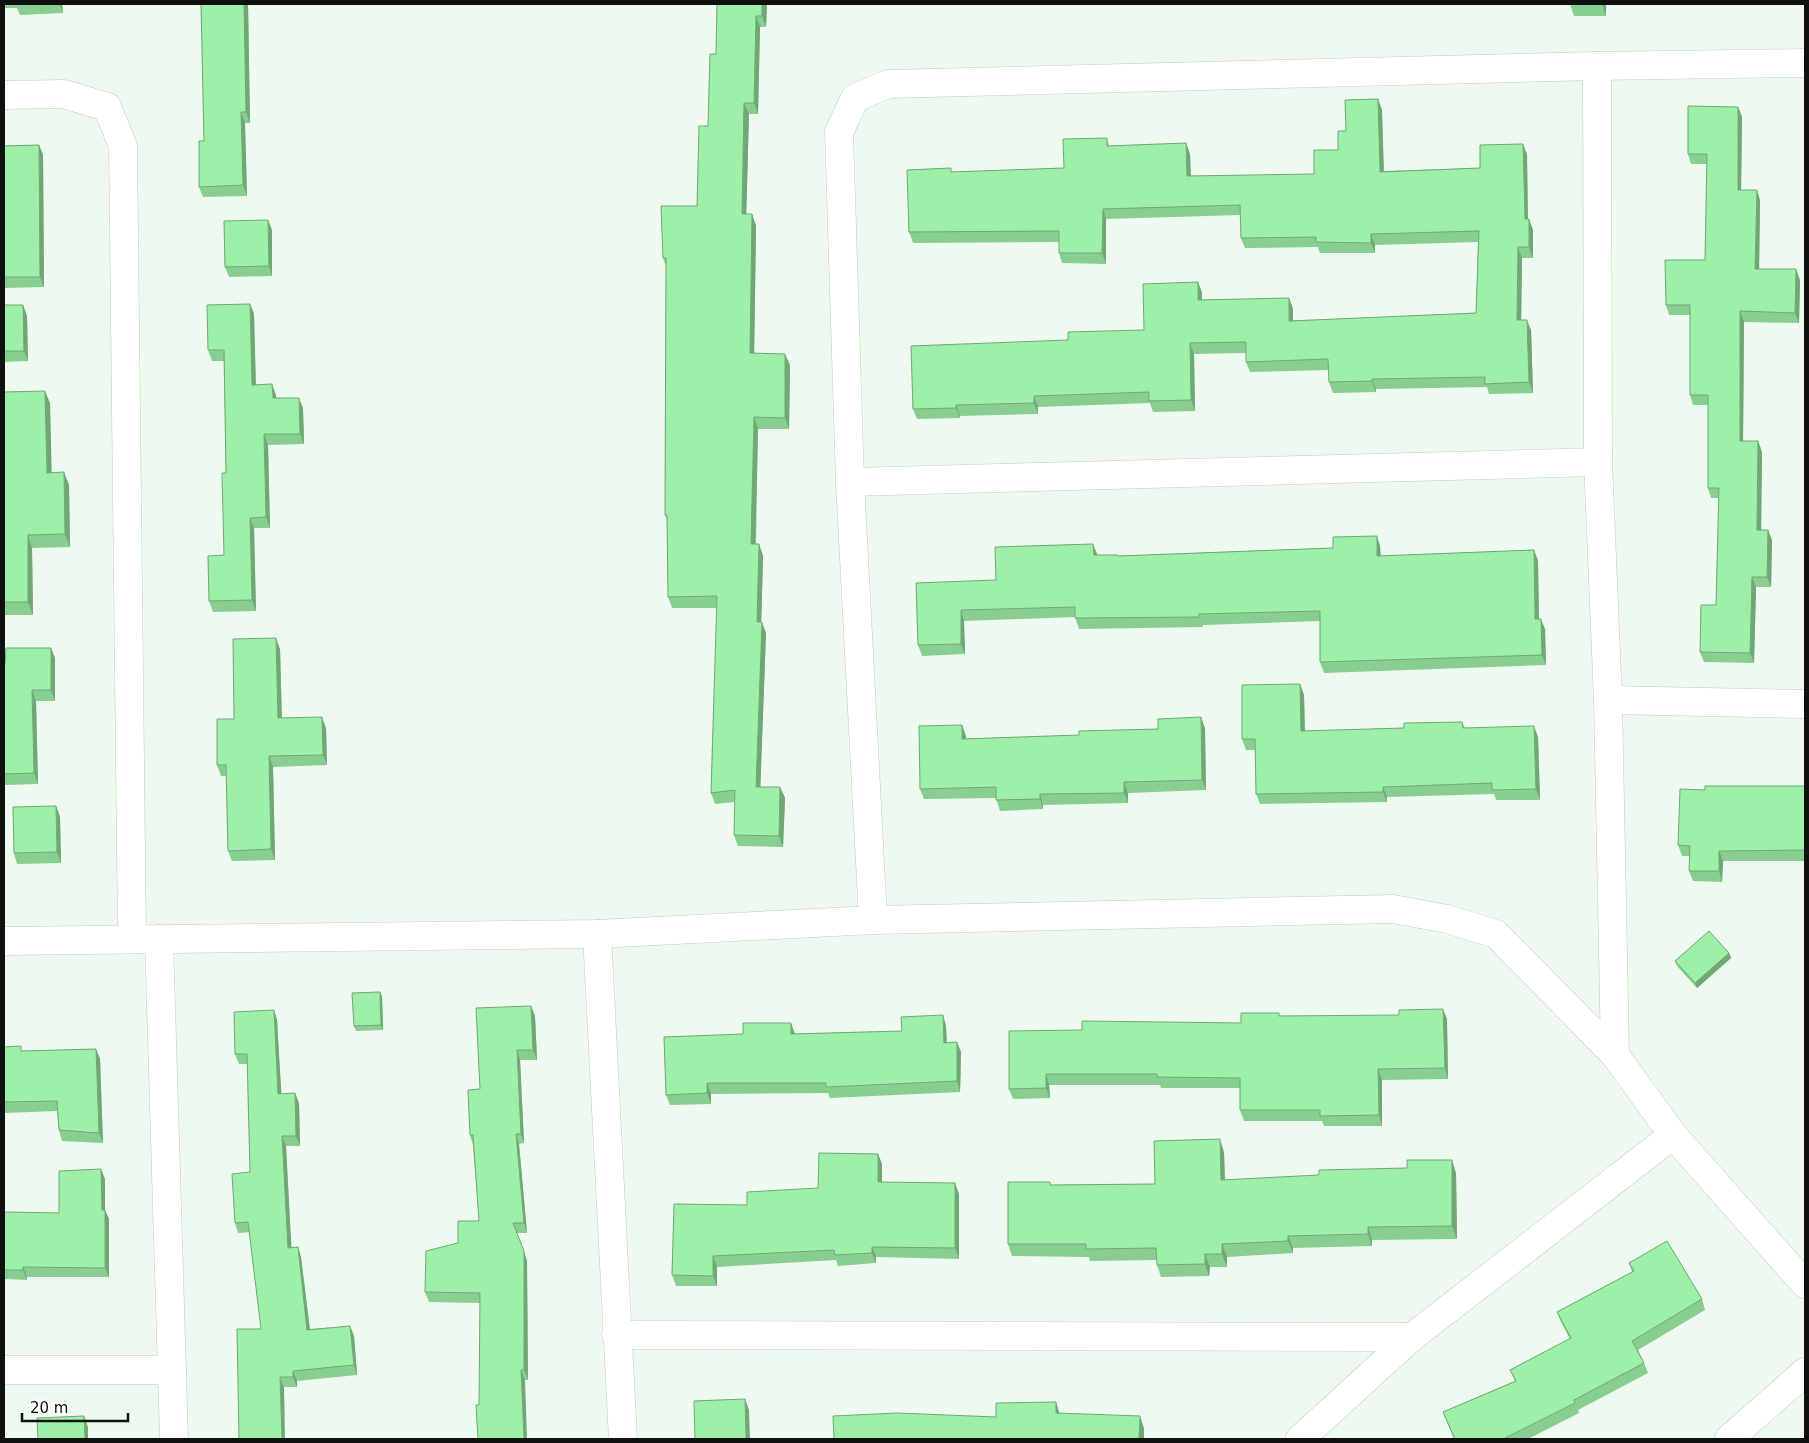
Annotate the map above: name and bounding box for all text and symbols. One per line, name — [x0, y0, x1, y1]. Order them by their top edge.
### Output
scale bar — [22, 1390, 129, 1422]
text: 20 m — [30, 1399, 68, 1417]

